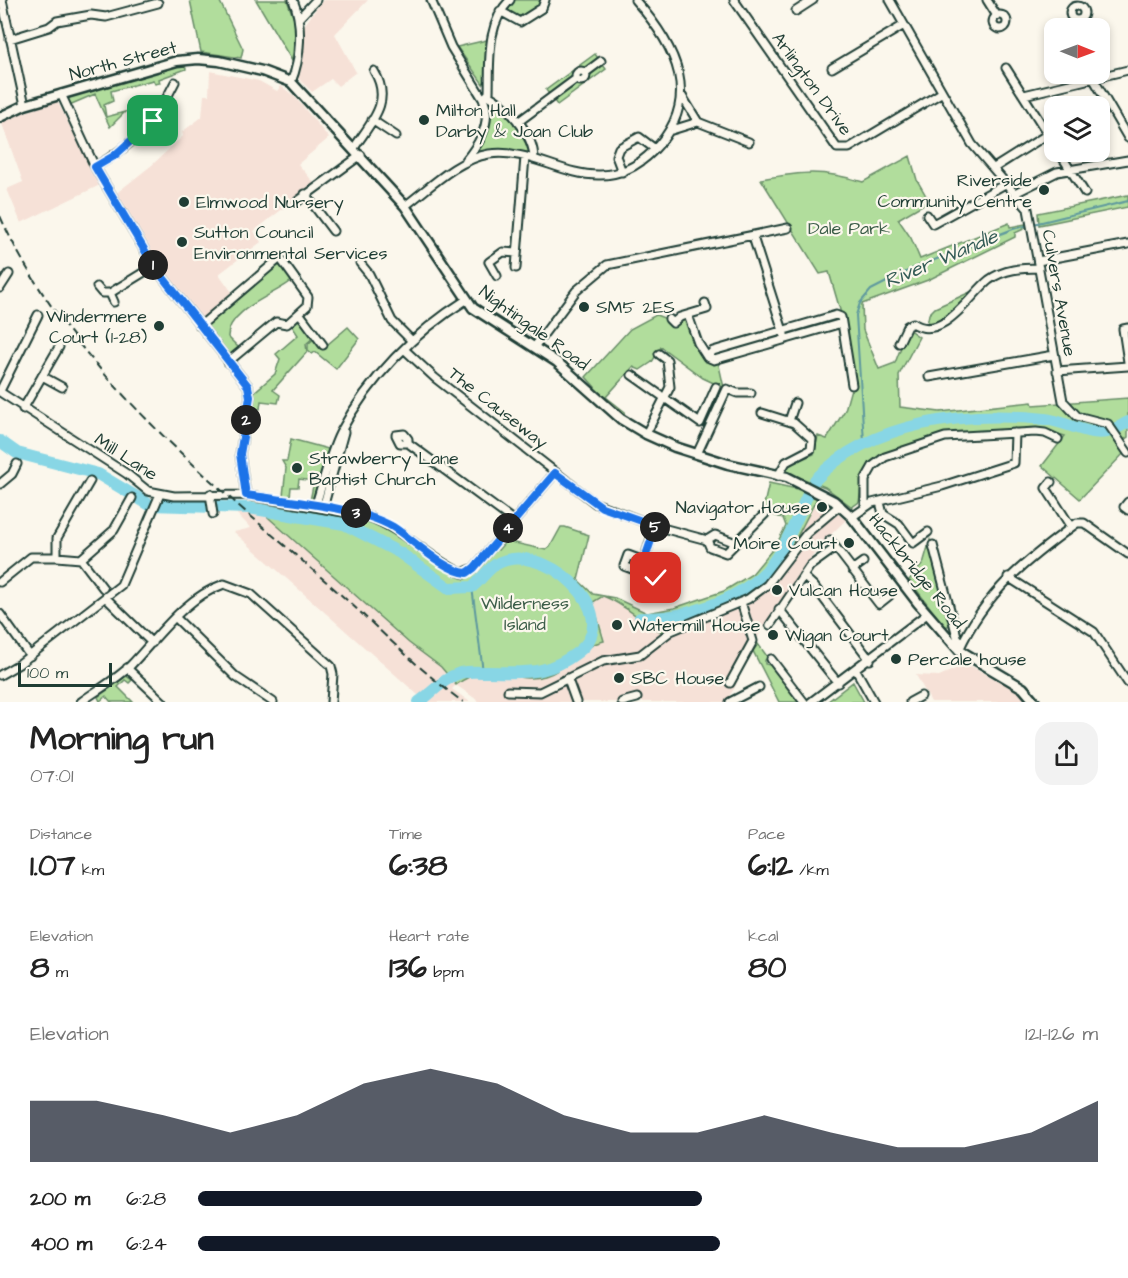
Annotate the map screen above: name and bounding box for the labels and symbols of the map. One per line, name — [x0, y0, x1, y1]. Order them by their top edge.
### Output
north arrow — [1044, 18, 1110, 84]
street label: Arlington Drive — [765, 27, 858, 142]
street label: North Street — [67, 34, 180, 87]
pin — [127, 95, 178, 146]
place label: Milton Hall Darby & Joan Club — [436, 98, 593, 145]
marker: Milton Hall Darby & Joan Club — [417, 113, 431, 127]
place label: Riverside Community Centre — [877, 168, 1032, 215]
marker: Riverside Community Centre — [1037, 183, 1051, 197]
place label: Elmwood Nursery — [196, 190, 344, 216]
marker: Elmwood Nursery — [177, 195, 191, 209]
park label: Dale Park — [808, 216, 890, 241]
place label: Sutton Council Environmental Services — [194, 220, 387, 266]
water label: River Wandle — [880, 222, 1003, 295]
street label: Culvers Avenue — [1036, 228, 1083, 359]
marker: Sutton Council Environmental Services — [175, 235, 189, 249]
pin: 1 — [138, 250, 168, 280]
street label: Nightingale Road — [473, 279, 594, 377]
place label: SM5 2ES — [596, 295, 675, 320]
marker: SM5 2ES — [577, 300, 591, 314]
place label: Windermere Court (1-28) — [46, 304, 147, 350]
marker: Windermere Court (1-28) — [152, 319, 166, 333]
street label: The Causeway — [442, 361, 553, 456]
pin: 2 — [231, 405, 261, 435]
street label: Mill Lane — [89, 427, 163, 487]
place label: Strawberry Lane Baptist Church — [309, 446, 459, 492]
marker: Strawberry Lane Baptist Church — [290, 461, 304, 475]
place label: Navigator House — [676, 495, 810, 521]
pin: 3 — [341, 498, 371, 528]
marker: Navigator House — [815, 500, 829, 514]
street label: Hackbridge Road — [862, 508, 971, 635]
pin: 5 — [640, 512, 670, 542]
pin: 4 — [493, 513, 523, 543]
place label: Moire Court — [733, 531, 838, 556]
marker: Moire Court — [842, 536, 856, 550]
pin — [630, 552, 681, 603]
place label: Vulcan House — [789, 578, 898, 603]
marker: Vulcan House — [770, 583, 784, 597]
park label: Wilderness Island — [481, 591, 569, 637]
place label: Watermill House — [629, 613, 761, 638]
marker: Watermill House — [610, 618, 624, 632]
place label: Wigan Court — [785, 623, 889, 649]
marker: Wigan Court — [766, 628, 780, 642]
place label: Percale house — [908, 647, 1027, 672]
marker: Percale house — [889, 652, 903, 666]
scale bar — [18, 660, 112, 688]
place label: SBC House — [631, 666, 725, 691]
marker: SBC House — [612, 671, 626, 685]

